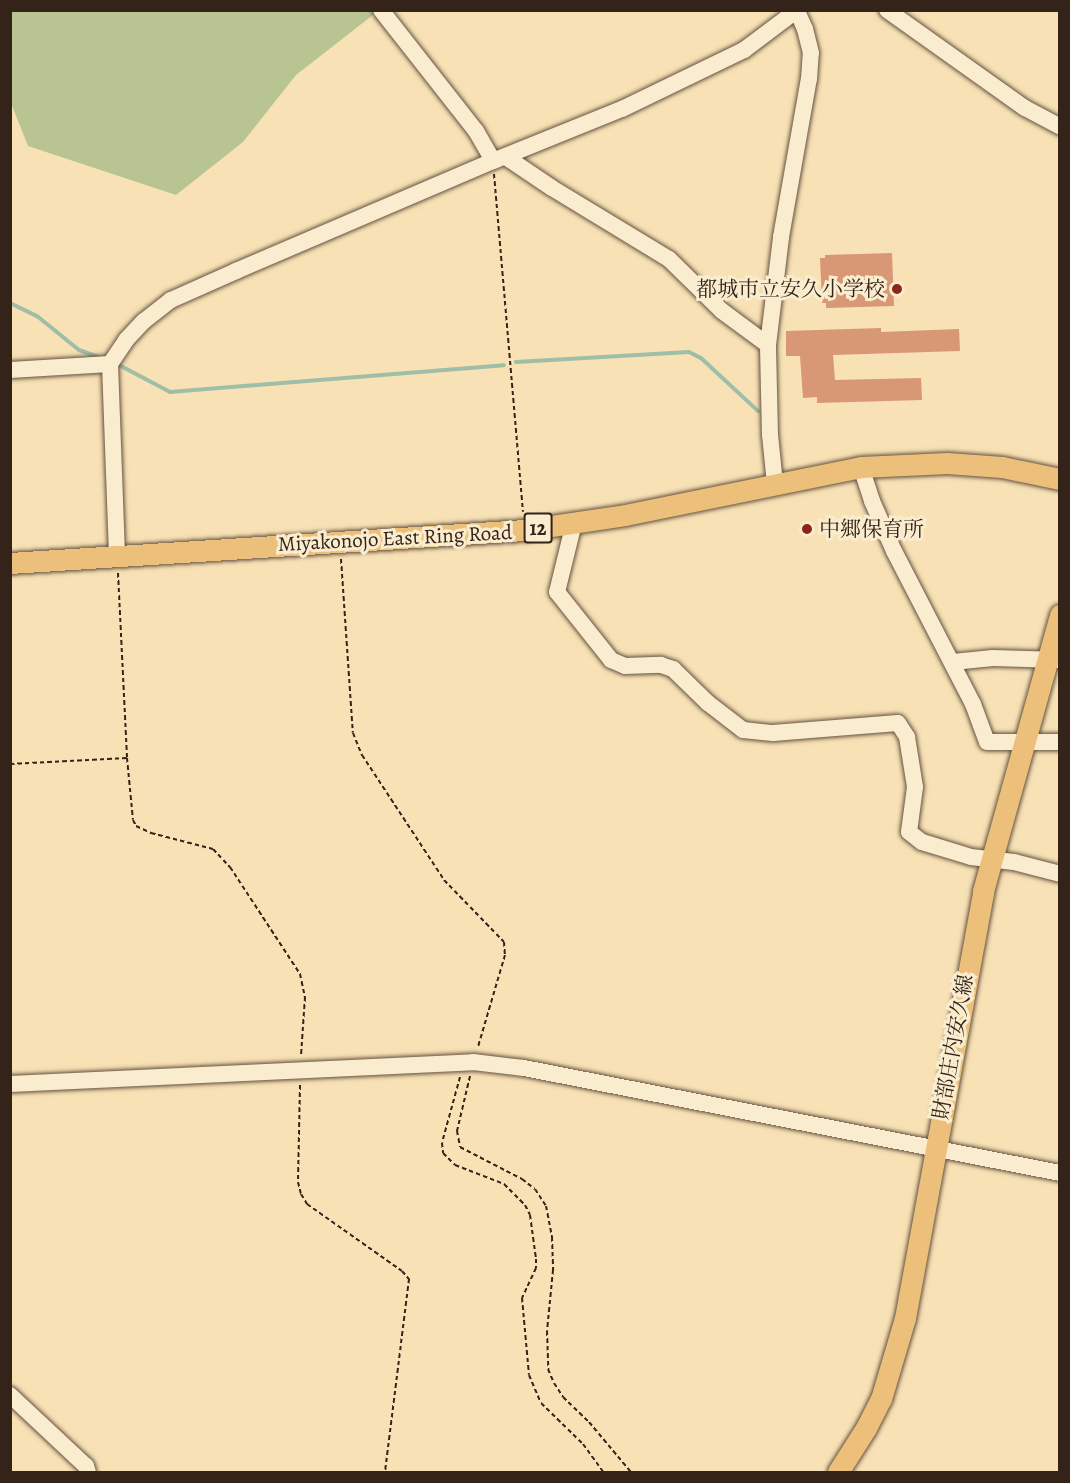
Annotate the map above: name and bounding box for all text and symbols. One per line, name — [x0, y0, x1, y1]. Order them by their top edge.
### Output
place label: 都城市立安久小学校 — [696, 276, 885, 302]
marker: 都城市立安久小学校 — [890, 282, 904, 296]
road number: 12 — [523, 511, 553, 545]
place label: 中郷保育所 — [819, 516, 924, 542]
street label: Miyakonojo East Ring Road — [277, 519, 513, 557]
marker: 中郷保育所 — [800, 522, 814, 536]
street label: 財部庄内安久線 — [928, 972, 978, 1122]

